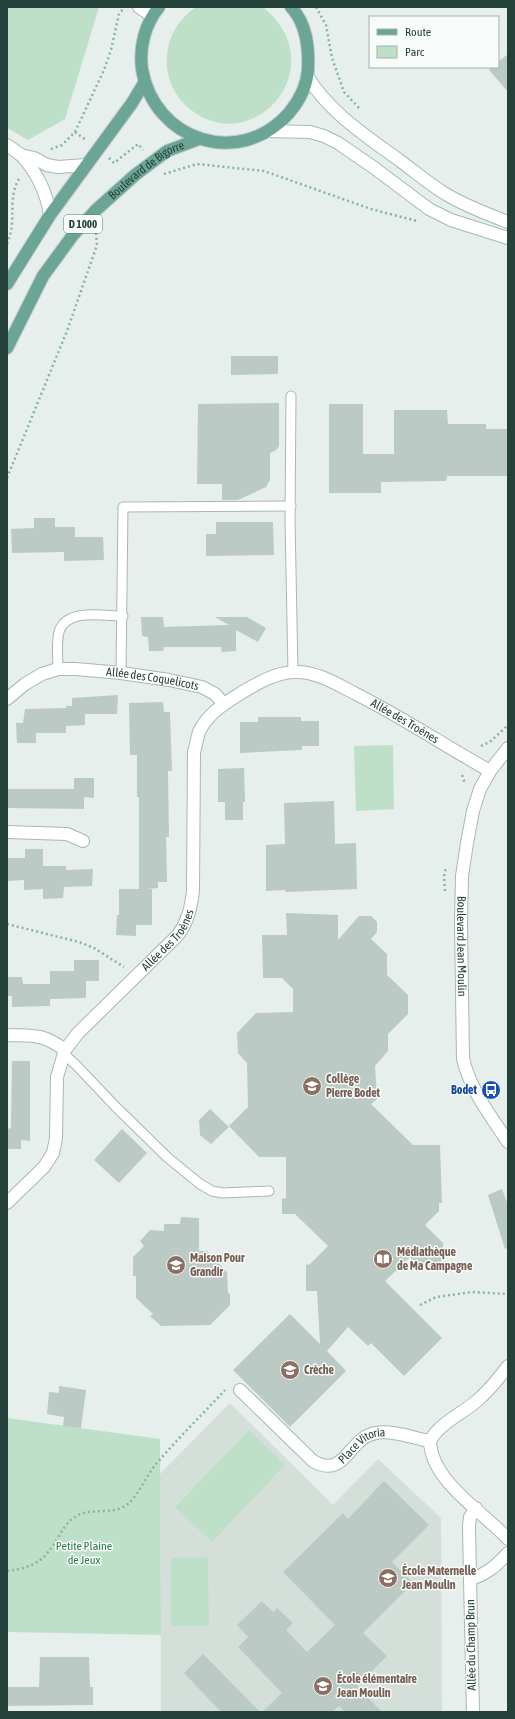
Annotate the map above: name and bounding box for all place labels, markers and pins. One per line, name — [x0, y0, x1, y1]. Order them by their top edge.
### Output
place label: Collège Pierre Bodet — [326, 1072, 381, 1100]
school or university icon: Collège Pierre Bodet — [301, 1075, 323, 1097]
bus stop icon: Bodet — [480, 1079, 502, 1101]
place label: Bodet — [451, 1083, 478, 1097]
place label: Médiathèque de Ma Campagne — [397, 1245, 473, 1273]
library icon: Médiathèque de Ma Campagne — [372, 1248, 394, 1270]
place label: Maison Pour Grandir — [190, 1251, 245, 1279]
school or university icon: Maison Pour Grandir — [165, 1254, 187, 1276]
school or university icon: Crèche — [279, 1359, 301, 1381]
place label: Crèche — [304, 1363, 335, 1377]
place label: École Maternelle Jean Moulin — [401, 1563, 477, 1592]
school or university icon: École Maternelle Jean Moulin — [377, 1567, 399, 1589]
place label: École élémentaire Jean Moulin — [336, 1671, 418, 1700]
school or university icon: École élémentaire Jean Moulin — [312, 1675, 334, 1697]

